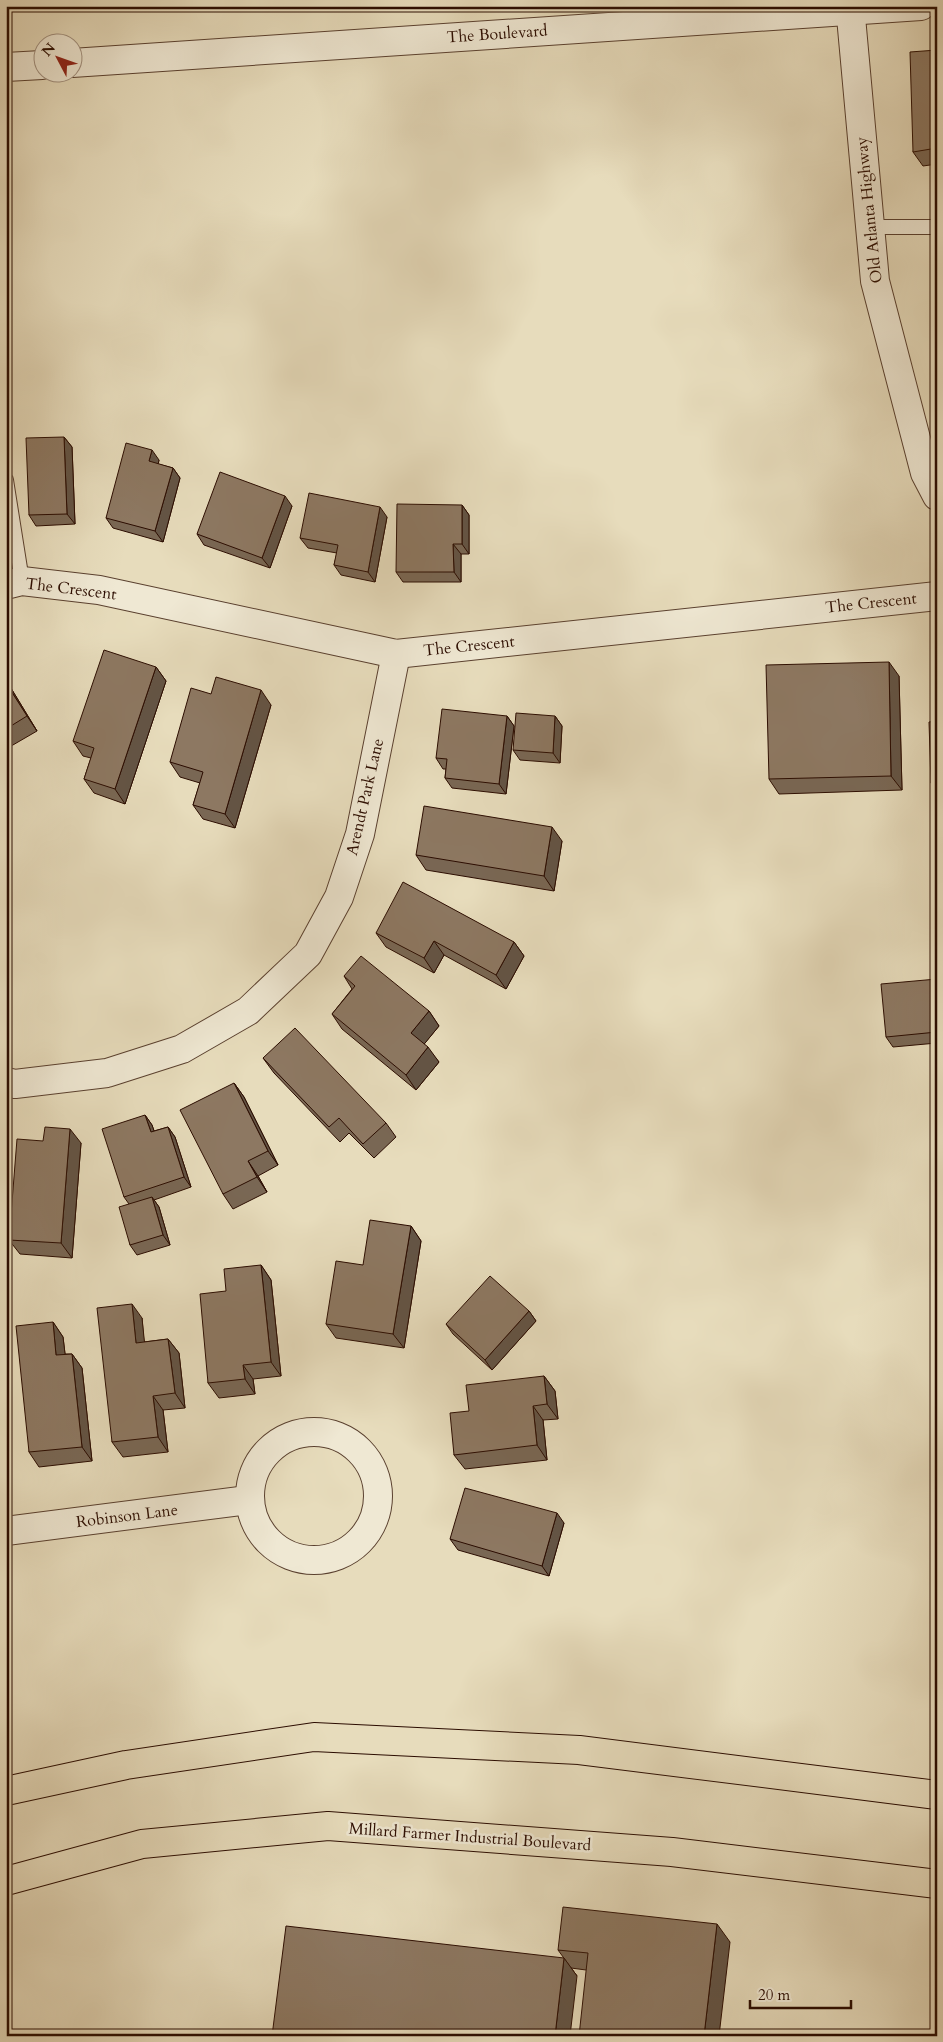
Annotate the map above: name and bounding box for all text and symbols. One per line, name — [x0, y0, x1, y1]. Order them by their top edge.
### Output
street label: The Boulevard — [446, 19, 549, 48]
north arrow — [32, 32, 82, 82]
text: N — [37, 39, 60, 61]
street label: Old Atlanta Highway — [850, 135, 888, 284]
street label: The Crescent — [24, 573, 118, 605]
street label: The Crescent — [824, 587, 918, 619]
street label: The Crescent — [422, 630, 516, 662]
street label: Arendt Park Lane — [341, 736, 389, 858]
street label: Robinson Lane — [75, 1499, 179, 1533]
street label: Millard Farmer Industrial Boulevard — [348, 1818, 592, 1856]
scale bar — [750, 1977, 852, 2009]
text: 20 m — [758, 1985, 790, 2005]

